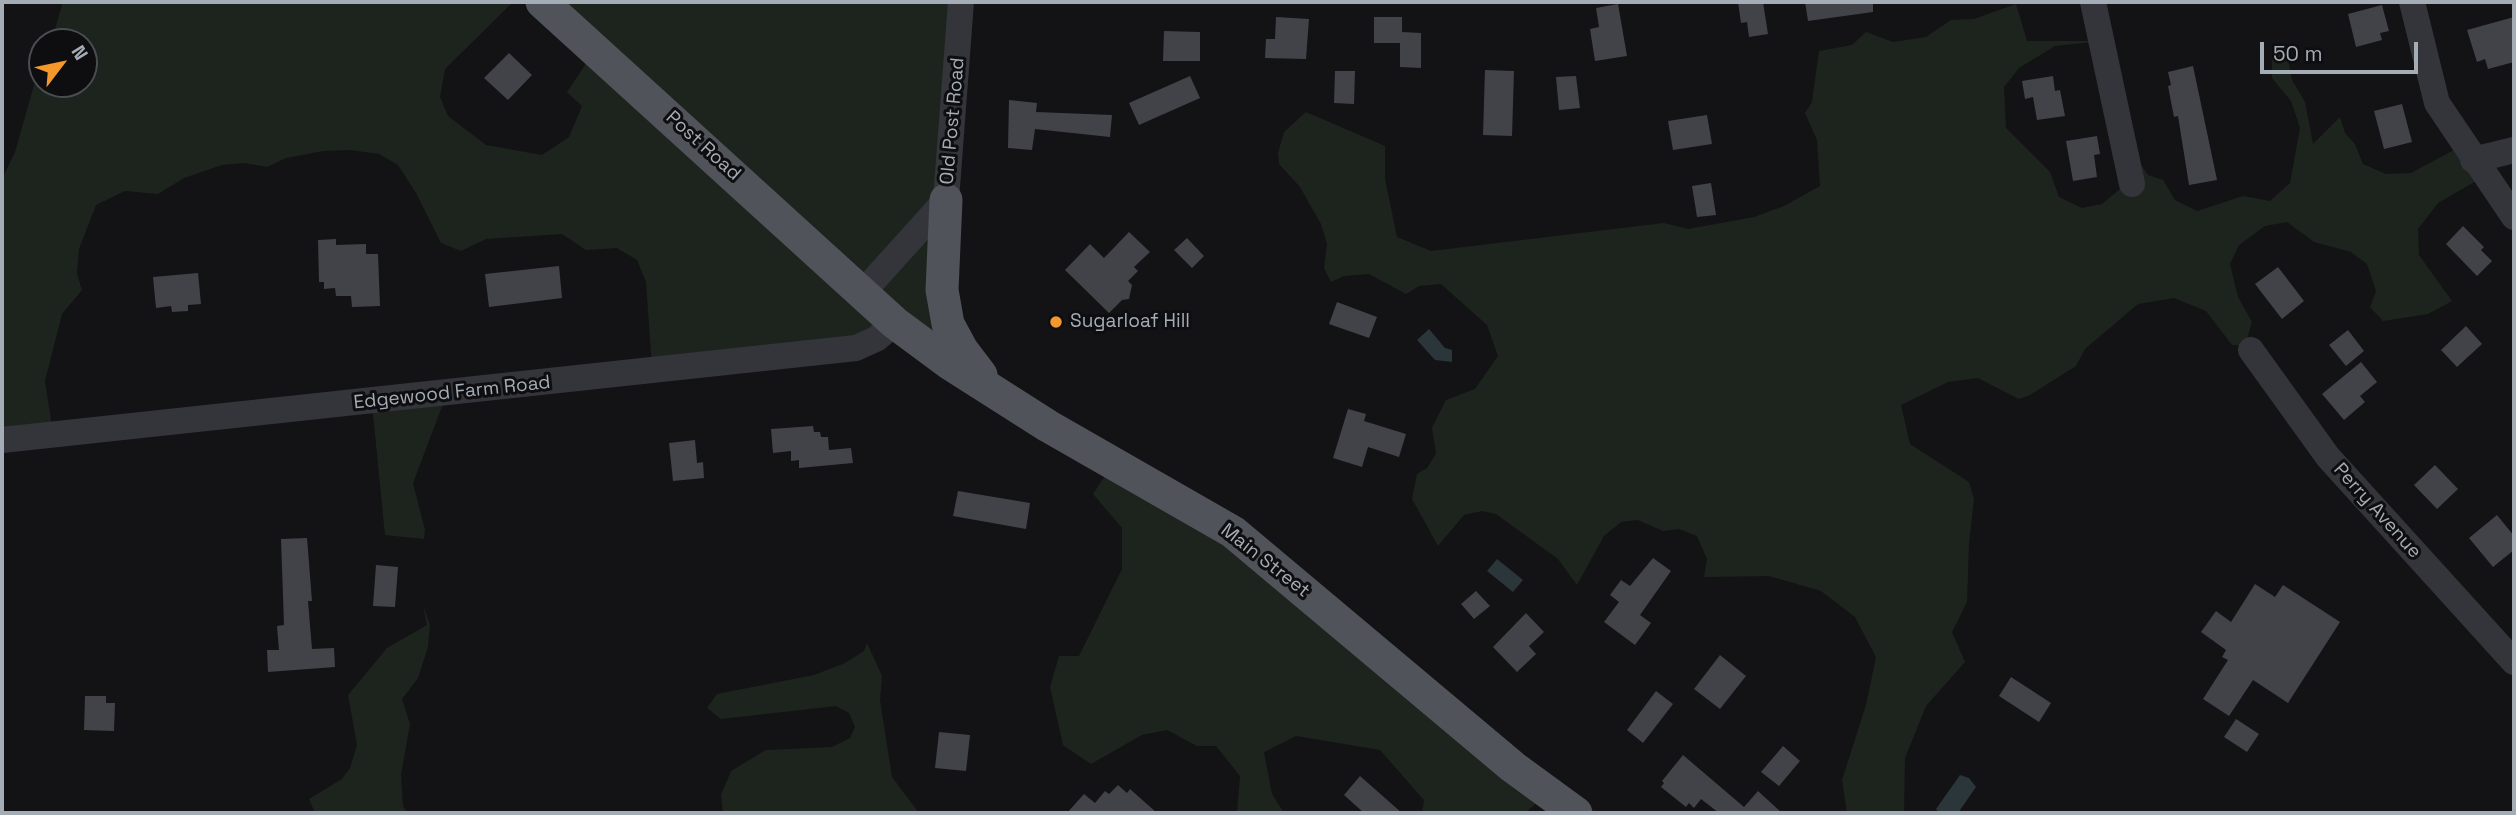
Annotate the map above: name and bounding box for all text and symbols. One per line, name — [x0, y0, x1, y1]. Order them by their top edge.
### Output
north arrow — [28, 28, 98, 98]
scale bar — [2264, 28, 2422, 72]
text: 50 m — [2273, 40, 2323, 67]
text: N — [66, 41, 94, 65]
street label: Old Post Road — [936, 57, 970, 185]
street label: Post Road — [661, 106, 745, 186]
place label: Sugarloaf Hill — [1070, 311, 1190, 333]
marker: Sugarloaf Hill — [1048, 314, 1064, 330]
street label: Edgewood Farm Road — [352, 371, 552, 415]
street label: Perry Avenue — [2328, 459, 2426, 563]
street label: Main Street — [1216, 519, 1314, 603]

